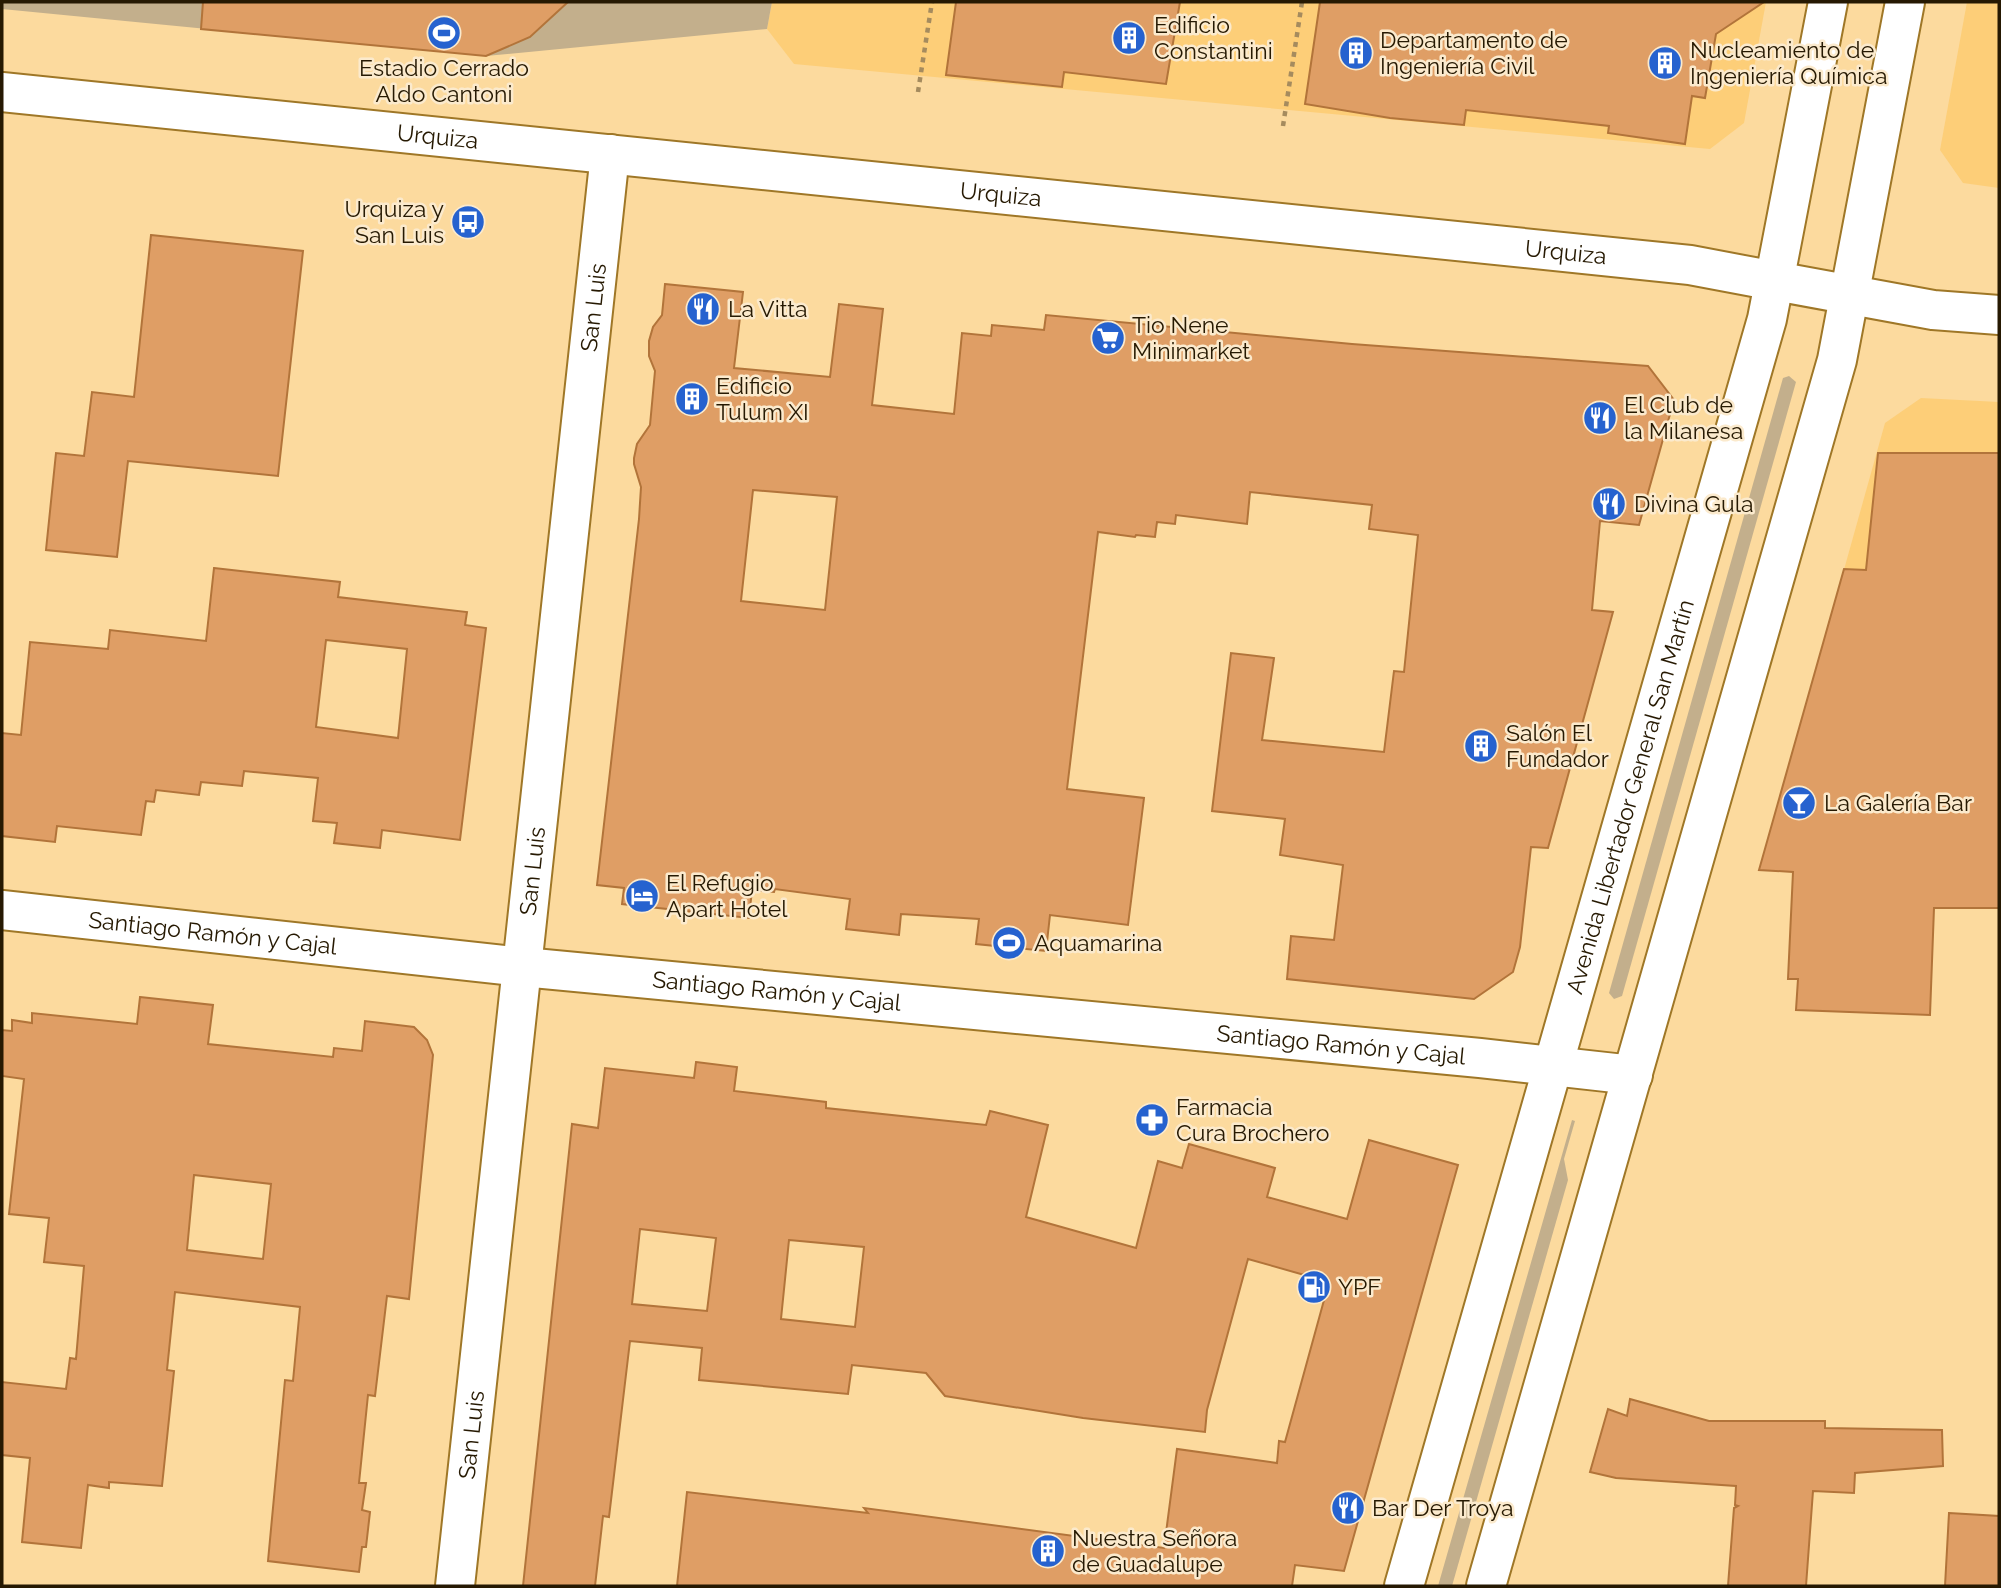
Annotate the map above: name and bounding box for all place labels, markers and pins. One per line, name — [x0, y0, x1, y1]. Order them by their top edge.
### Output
place label: Edificio Constantini — [1154, 11, 1273, 64]
sports icon: Estadio Cerrado Aldo Cantoni — [425, 14, 463, 52]
building icon: Edificio Constantini — [1110, 19, 1148, 57]
place label: Departamento de Ingeniería Civil — [1380, 26, 1568, 79]
building icon: Departamento de Ingeniería Civil — [1337, 34, 1375, 72]
place label: Nucleamiento de Ingeniería Química — [1690, 36, 1887, 89]
building icon: Nucleamiento de Ingeniería Química — [1646, 44, 1684, 82]
place label: Estadio Cerrado Aldo Cantoni — [359, 54, 529, 107]
place label: Urquiza y San Luis — [345, 195, 444, 248]
bus stop icon: Urquiza y San Luis — [449, 203, 487, 241]
restaurant icon: La Vitta — [684, 290, 722, 328]
place label: La Vitta — [728, 295, 808, 322]
place label: Tio Nene Minimarket — [1132, 311, 1250, 364]
supermarket icon: Tio Nene Minimarket — [1089, 319, 1127, 357]
place label: Edificio Tulum XI — [716, 372, 809, 425]
building icon: Edificio Tulum XI — [673, 380, 711, 418]
place label: El Club de la Milanesa — [1624, 391, 1743, 444]
restaurant icon: El Club de la Milanesa — [1581, 399, 1619, 437]
restaurant icon: Divina Gula — [1590, 485, 1628, 523]
place label: Divina Gula — [1634, 490, 1753, 517]
place label: Salón El Fundador — [1506, 719, 1609, 772]
building icon: Salón El Fundador — [1462, 727, 1500, 765]
bar icon: La Galería Bar — [1780, 784, 1818, 822]
place label: La Galería Bar — [1824, 789, 1972, 816]
place label: El Refugio Apart Hotel — [666, 869, 788, 922]
hotel icon: El Refugio Apart Hotel — [623, 877, 661, 915]
sports icon: Aquamarina — [990, 924, 1028, 962]
place label: Aquamarina — [1034, 929, 1162, 956]
place label: Farmacia Cura Brochero — [1176, 1093, 1330, 1146]
pharmacy icon: Farmacia Cura Brochero — [1133, 1101, 1171, 1139]
fuel station icon: YPF — [1295, 1268, 1333, 1306]
place label: YPF — [1338, 1273, 1381, 1300]
restaurant icon: Bar Der Troya — [1329, 1489, 1367, 1527]
place label: Bar Der Troya — [1372, 1494, 1514, 1521]
place label: Nuestra Señora de Guadalupe — [1072, 1524, 1237, 1577]
building icon: Nuestra Señora de Guadalupe — [1029, 1532, 1067, 1570]

